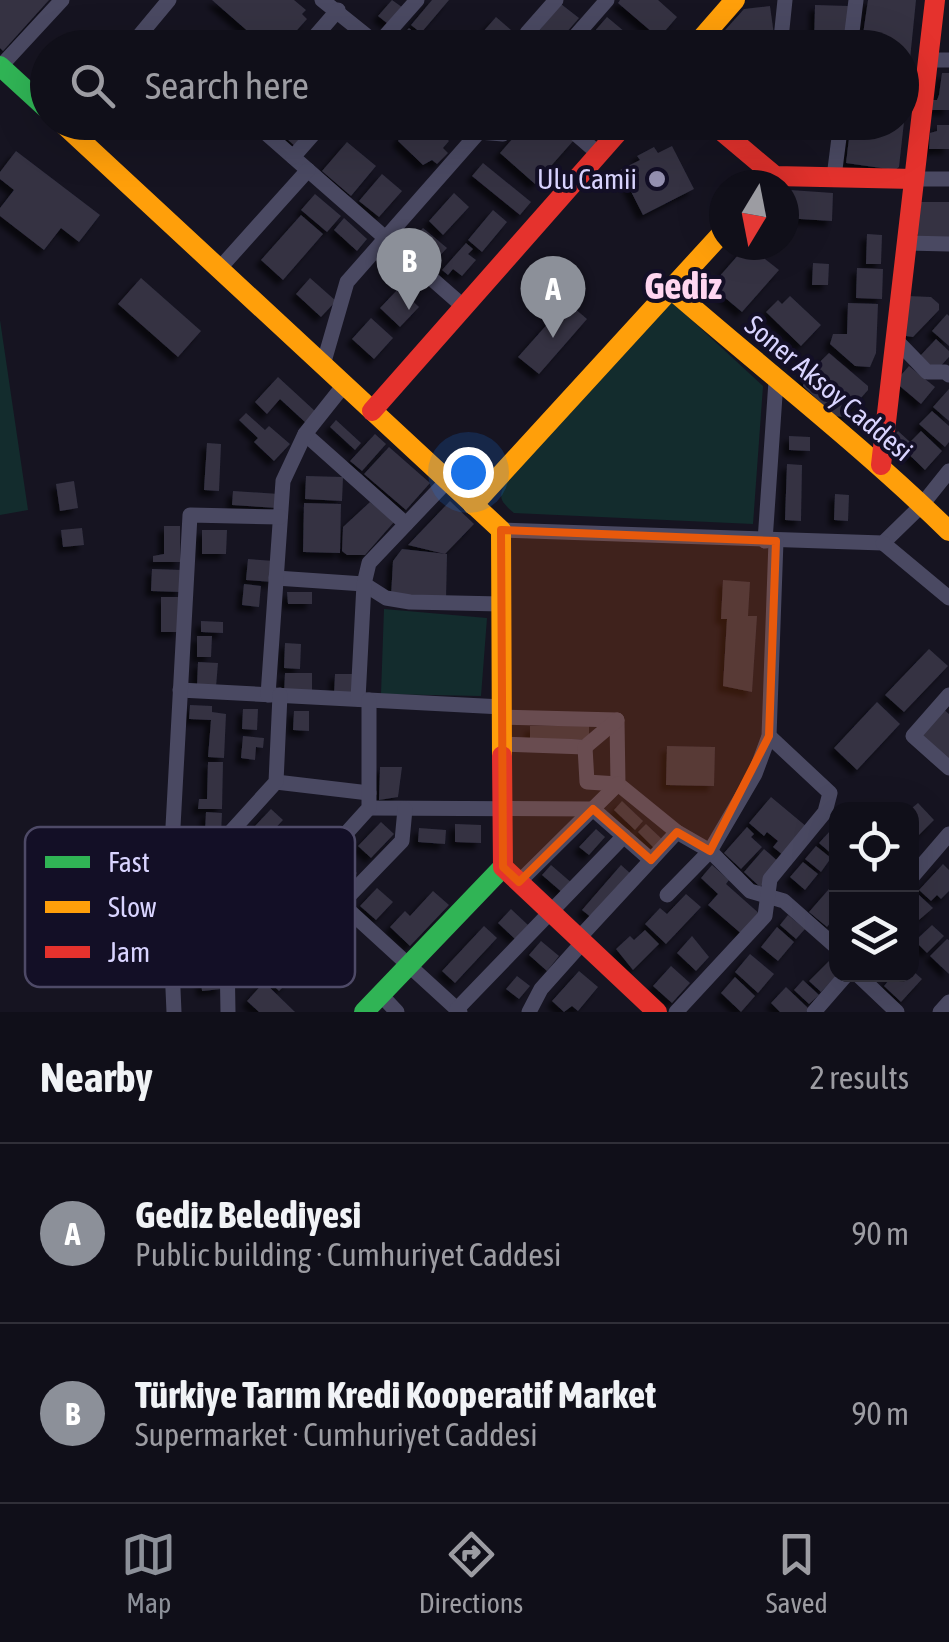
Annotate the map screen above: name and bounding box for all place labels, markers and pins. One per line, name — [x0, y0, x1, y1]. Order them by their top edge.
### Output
place label: Ulu Camii — [537, 163, 637, 195]
marker: Ulu Camii — [646, 168, 668, 190]
pin: B — [376, 228, 442, 310]
pin: A — [520, 255, 586, 338]

